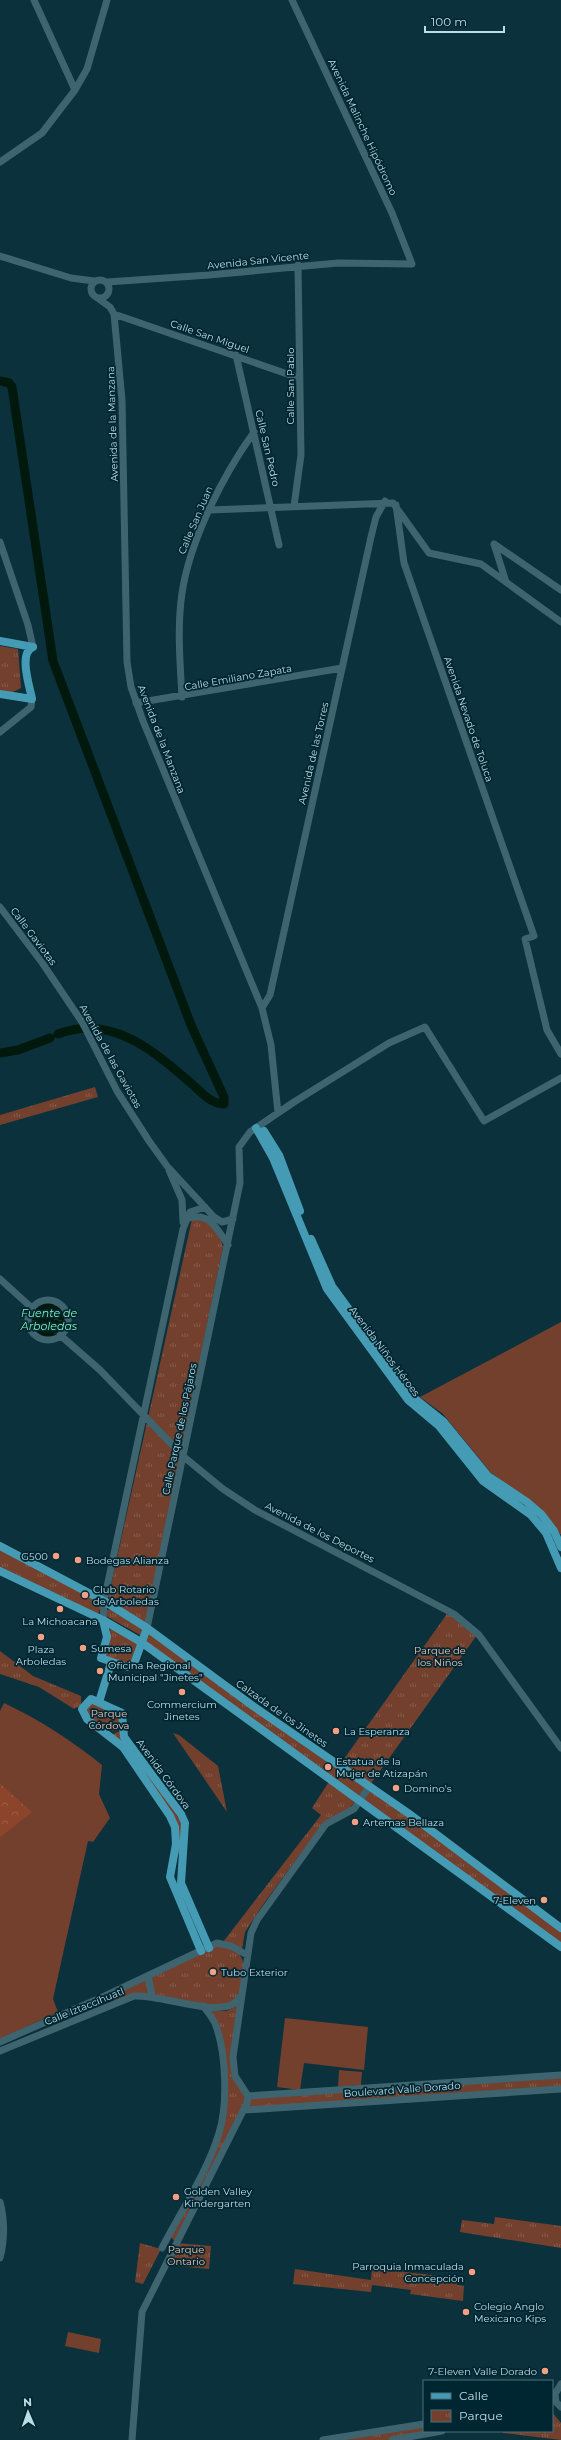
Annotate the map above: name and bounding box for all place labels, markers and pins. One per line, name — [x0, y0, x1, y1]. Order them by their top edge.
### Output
place label: G500 — [21, 1550, 48, 1563]
marker: G500 — [51, 1551, 61, 1561]
place label: Bodegas Alianza — [86, 1554, 169, 1567]
marker: Bodegas Alianza — [73, 1555, 83, 1565]
place label: Club Rotario de Arboledas — [93, 1583, 159, 1608]
marker: Club Rotario de Arboledas — [80, 1590, 90, 1600]
marker: La Michoacana — [55, 1604, 65, 1614]
place label: La Michoacana — [22, 1615, 98, 1628]
marker: Plaza Arboledas — [36, 1632, 46, 1642]
place label: Sumesa — [91, 1642, 131, 1655]
place label: Plaza Arboledas — [16, 1643, 66, 1668]
marker: Sumesa — [78, 1643, 88, 1653]
place label: Oficina Regional Municipal "Jinetes" — [108, 1659, 203, 1684]
marker: Oficina Regional Municipal "Jinetes" — [95, 1666, 105, 1676]
marker: Commercium Jinetes — [177, 1687, 187, 1697]
place label: Commercium Jinetes — [147, 1698, 217, 1723]
place label: La Esperanza — [344, 1725, 410, 1738]
marker: La Esperanza — [331, 1726, 341, 1736]
place label: Estatua de la Mujer de Atizapán — [336, 1755, 427, 1780]
marker: Estatua de la Mujer de Atizapán — [323, 1762, 333, 1772]
place label: Domino's — [404, 1782, 452, 1795]
marker: Domino's — [391, 1783, 401, 1793]
place label: Artemas Bellaza — [363, 1816, 444, 1829]
marker: Artemas Bellaza — [350, 1817, 360, 1827]
place label: 7-Eleven — [493, 1894, 536, 1907]
marker: 7-Eleven — [539, 1895, 549, 1905]
place label: Tubo Exterior — [221, 1966, 288, 1979]
marker: Tubo Exterior — [208, 1967, 218, 1977]
place label: Golden Valley Kindergarten — [184, 2185, 253, 2210]
marker: Golden Valley Kindergarten — [171, 2192, 181, 2202]
place label: Parroquia Inmaculada Concepción — [352, 2260, 464, 2285]
marker: Parroquia Inmaculada Concepción — [467, 2267, 477, 2277]
place label: Colegio Anglo Mexicano Kips — [474, 2300, 546, 2325]
marker: Colegio Anglo Mexicano Kips — [461, 2307, 471, 2317]
place label: 7-Eleven Valle Dorado — [428, 2365, 537, 2378]
marker: 7-Eleven Valle Dorado — [540, 2366, 550, 2376]

